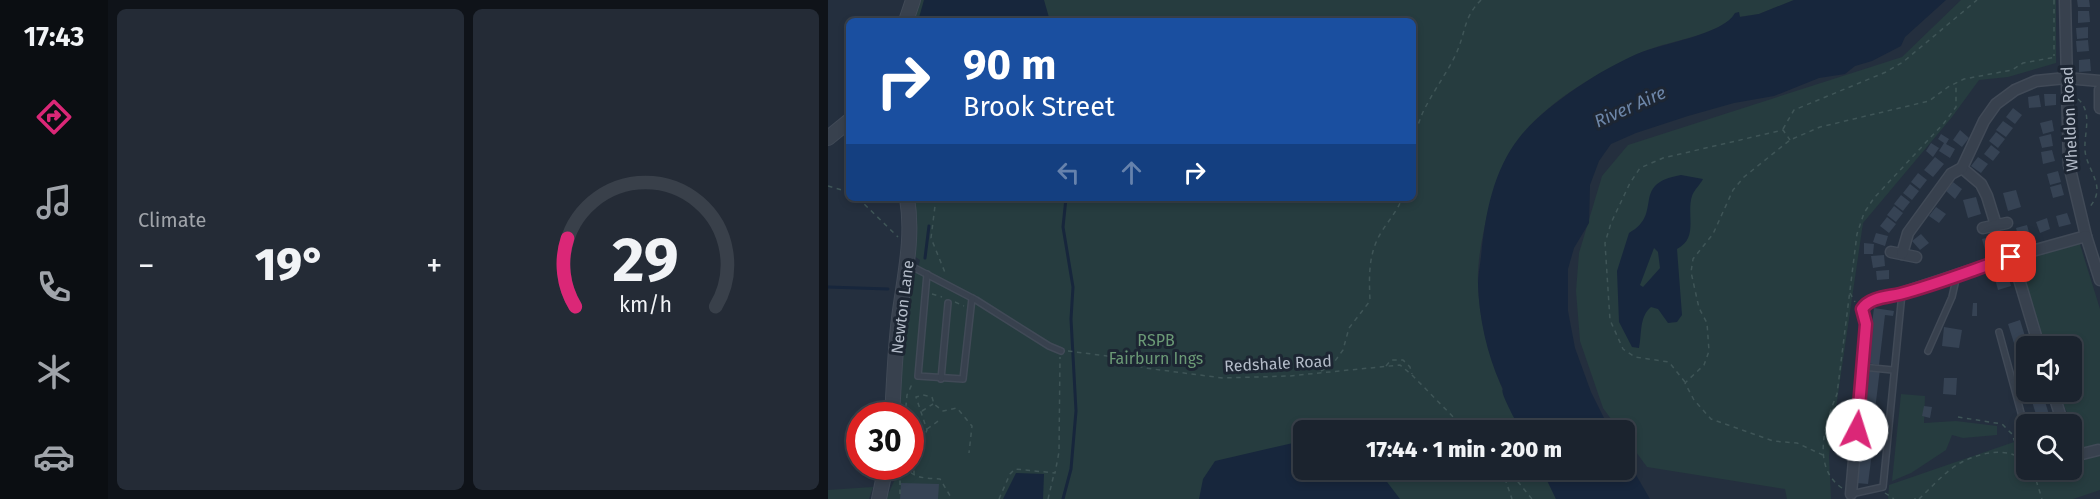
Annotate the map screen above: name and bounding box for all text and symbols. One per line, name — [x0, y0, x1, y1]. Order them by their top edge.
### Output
text: 17:43 — [24, 21, 84, 53]
text: 90 m — [963, 40, 1057, 90]
icon: right — [864, 42, 942, 120]
street label: Wheldon Road — [2057, 66, 2082, 172]
water label: River Aire — [1591, 81, 1669, 133]
text: Brook Street — [963, 91, 1115, 123]
icon: directions — [33, 96, 75, 138]
icon: left — [1052, 156, 1085, 189]
icon: ahead — [1115, 156, 1148, 189]
icon: right — [1178, 156, 1211, 189]
icon: music — [33, 181, 75, 223]
text: Climate — [138, 208, 206, 232]
text: 29 — [612, 223, 679, 298]
pin — [1985, 231, 2036, 282]
text: 19° — [255, 238, 325, 292]
icon: arrive — [1994, 240, 2027, 273]
text: − — [138, 246, 155, 286]
text: + — [426, 246, 442, 286]
street label: Newton Lane — [887, 259, 918, 355]
icon: phone — [33, 266, 75, 308]
text: km/h — [619, 292, 672, 318]
park label: RSPB Fairburn Ings — [1109, 331, 1203, 368]
map controls — [2016, 336, 2082, 480]
button: sound — [2016, 336, 2082, 402]
icon: climate — [33, 351, 75, 393]
street label: Redshale Road — [1224, 351, 1332, 376]
position arrow — [1825, 398, 1889, 462]
speed limit sign: 30 — [846, 402, 924, 480]
button: search — [2016, 414, 2082, 480]
icon: car — [33, 436, 75, 478]
text: 17:44 · 1 min · 200 m — [1366, 436, 1562, 463]

